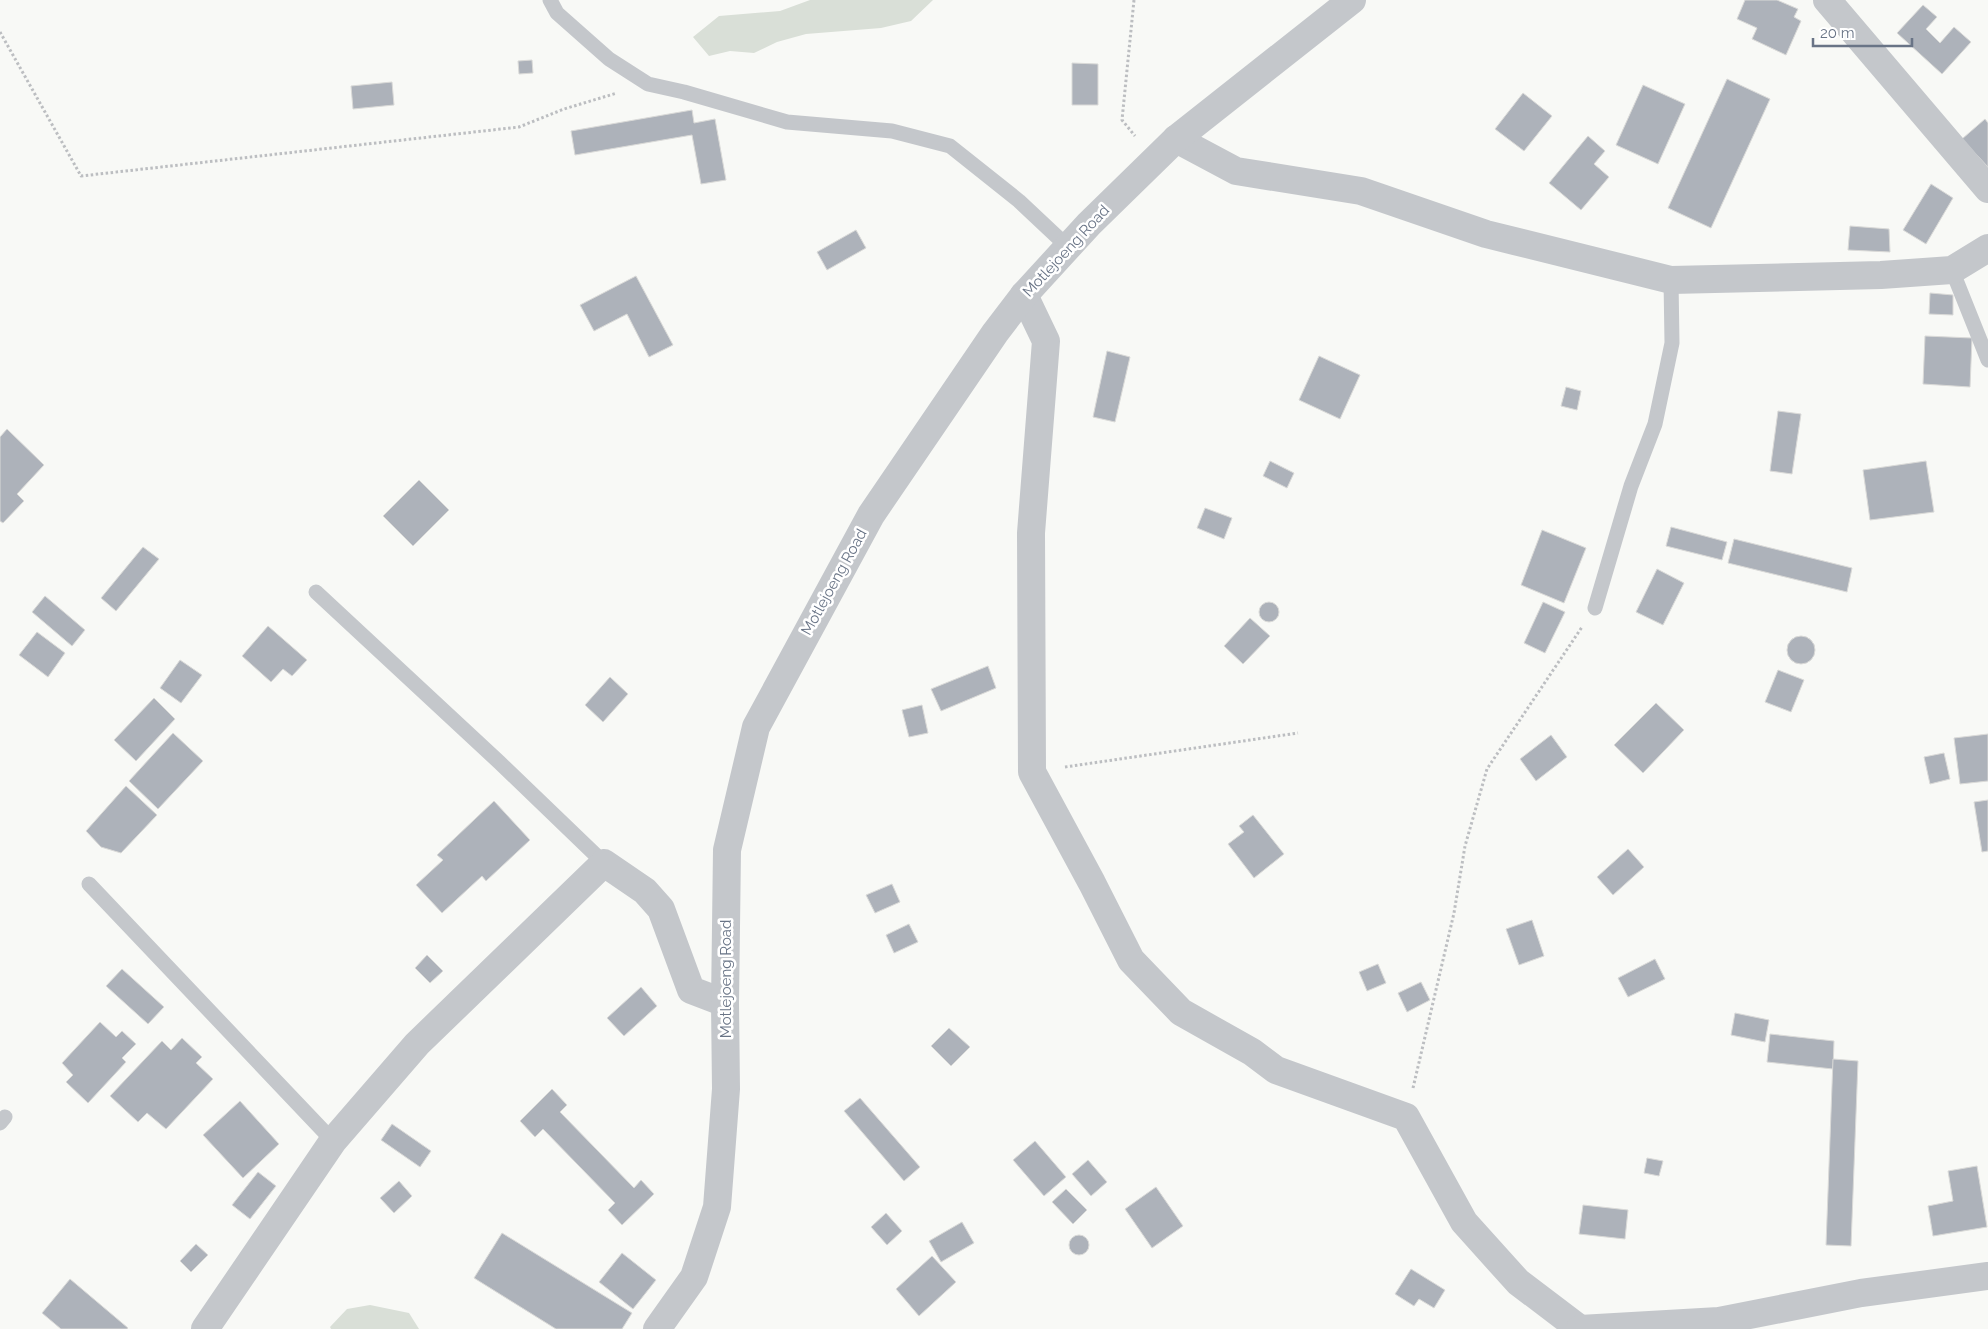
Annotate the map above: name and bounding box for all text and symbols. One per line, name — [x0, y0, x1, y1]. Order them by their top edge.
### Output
scale bar — [1813, 15, 1912, 47]
text: 20 m — [1820, 24, 1855, 42]
street label: Motlejoeng Road — [1019, 201, 1113, 301]
street label: Motlejoeng Road — [797, 526, 871, 638]
street label: Motlejoeng Road — [717, 920, 735, 1038]

